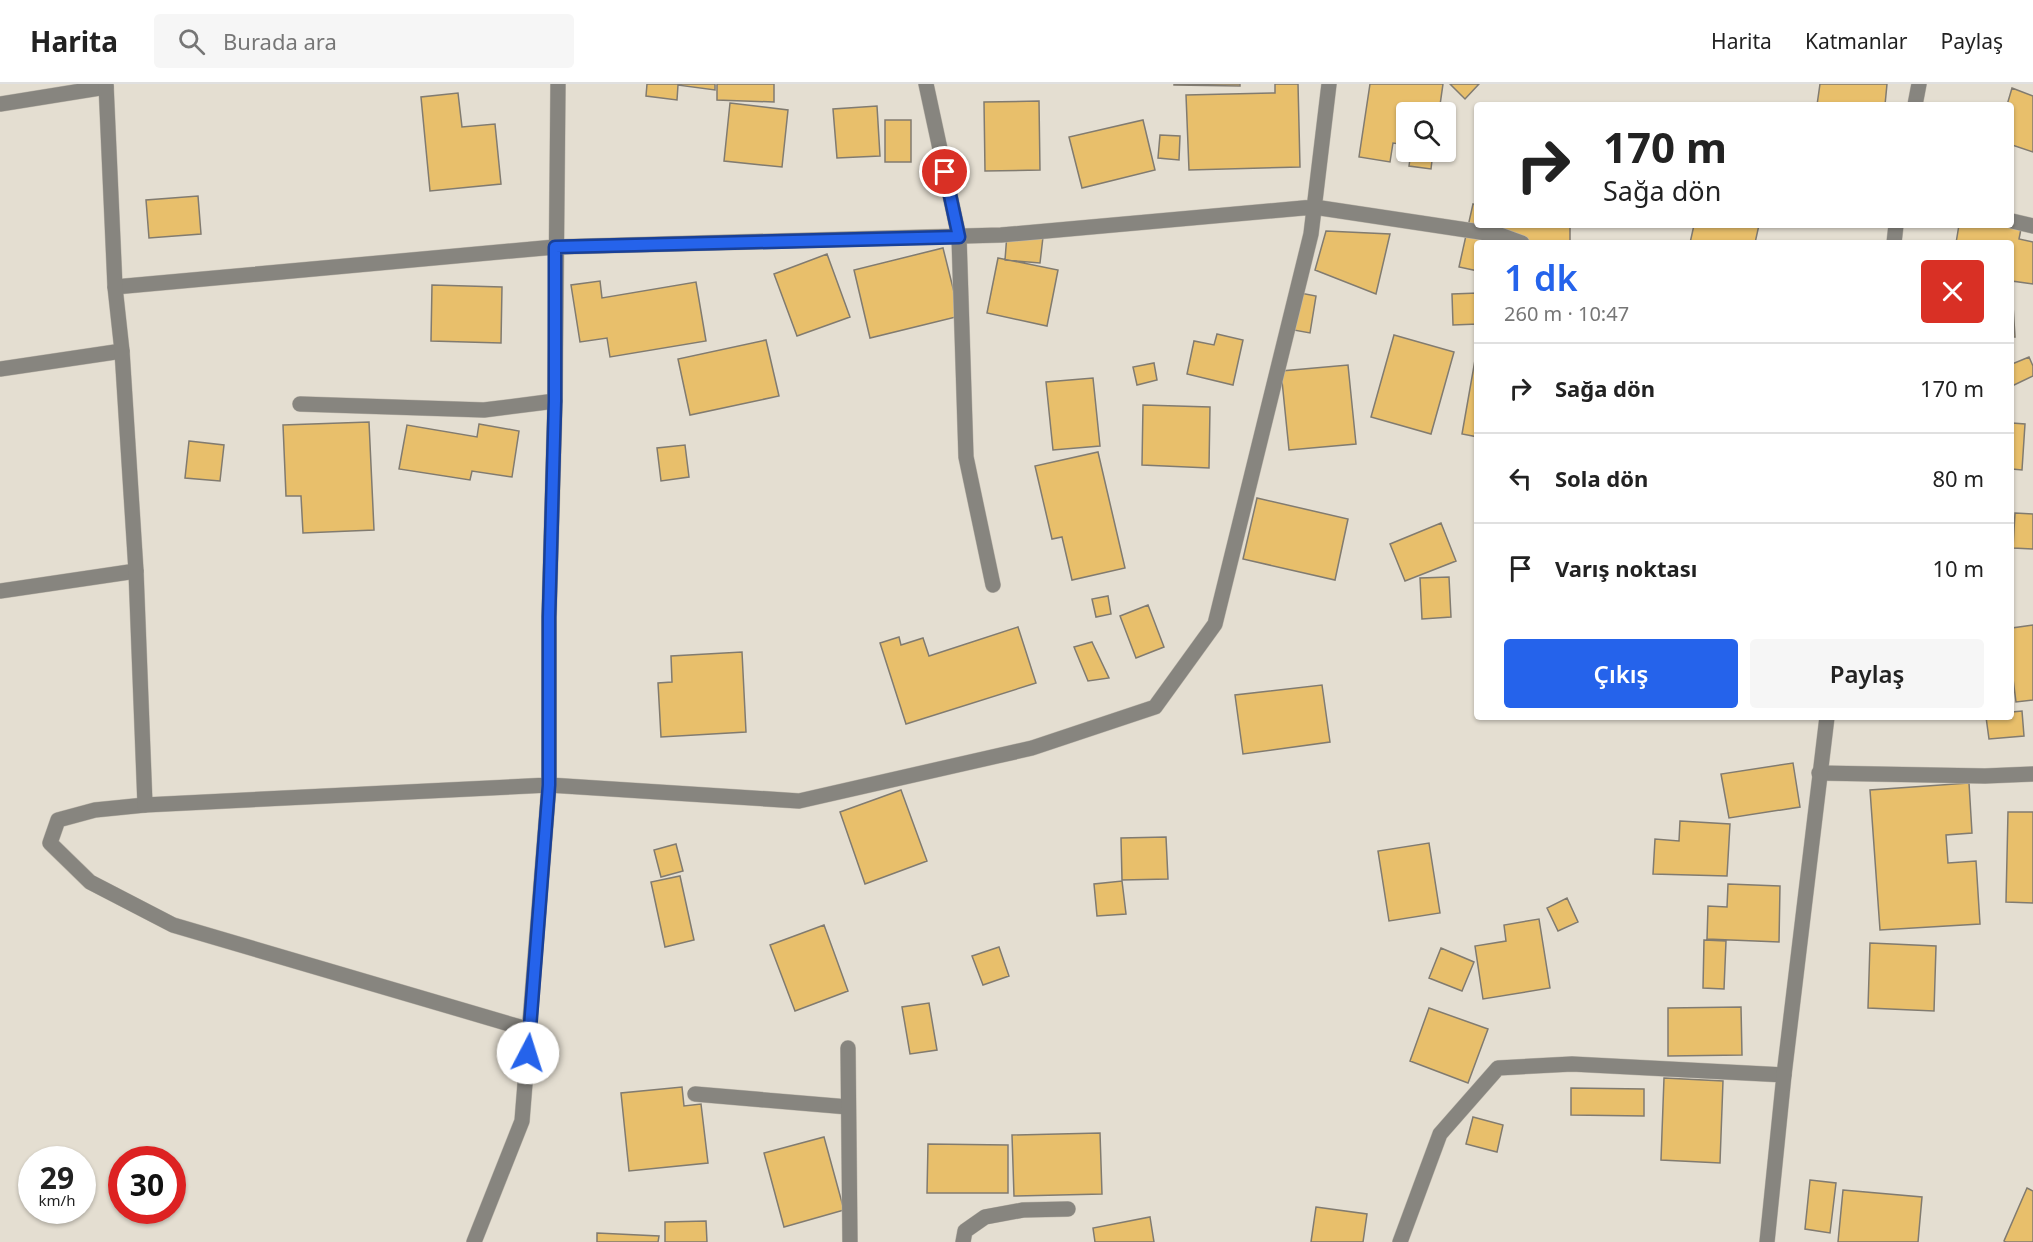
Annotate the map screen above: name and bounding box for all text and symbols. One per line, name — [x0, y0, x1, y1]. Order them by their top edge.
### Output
search box — [154, 14, 574, 68]
text: Harita — [30, 22, 118, 60]
icon: search — [175, 25, 208, 58]
text: Burada ara — [223, 26, 337, 56]
text: Harita — [1711, 27, 1772, 55]
text: Katmanlar — [1805, 27, 1908, 55]
text: Paylaş — [1941, 27, 2003, 55]
map controls — [1396, 102, 1456, 162]
button: search — [1396, 102, 1456, 162]
text: 170 m — [1603, 118, 1727, 175]
icon: right — [1504, 126, 1582, 204]
pin — [919, 146, 970, 197]
icon: arrive — [928, 155, 961, 188]
text: Sağa dön — [1603, 172, 1721, 209]
text: 1 dk — [1504, 253, 1578, 302]
button: close — [1921, 260, 1984, 323]
text: 260 m · 10:47 — [1504, 300, 1629, 327]
icon: right — [1504, 372, 1537, 405]
text: Sağa dön — [1555, 373, 1655, 403]
text: 170 m — [1920, 373, 1984, 403]
icon: left — [1504, 462, 1537, 495]
text: Sola dön — [1555, 463, 1648, 493]
text: 80 m — [1933, 463, 1984, 493]
icon: arrive — [1504, 552, 1537, 585]
text: Varış noktası — [1555, 553, 1697, 583]
text: 10 m — [1933, 553, 1984, 583]
button: Çıkış — [1504, 639, 1738, 708]
button: Paylaş — [1750, 639, 1984, 708]
position arrow — [496, 1021, 560, 1085]
speed limit sign: 30 — [108, 1146, 186, 1224]
text: 29 — [40, 1157, 74, 1198]
text: km/h — [39, 1190, 75, 1210]

